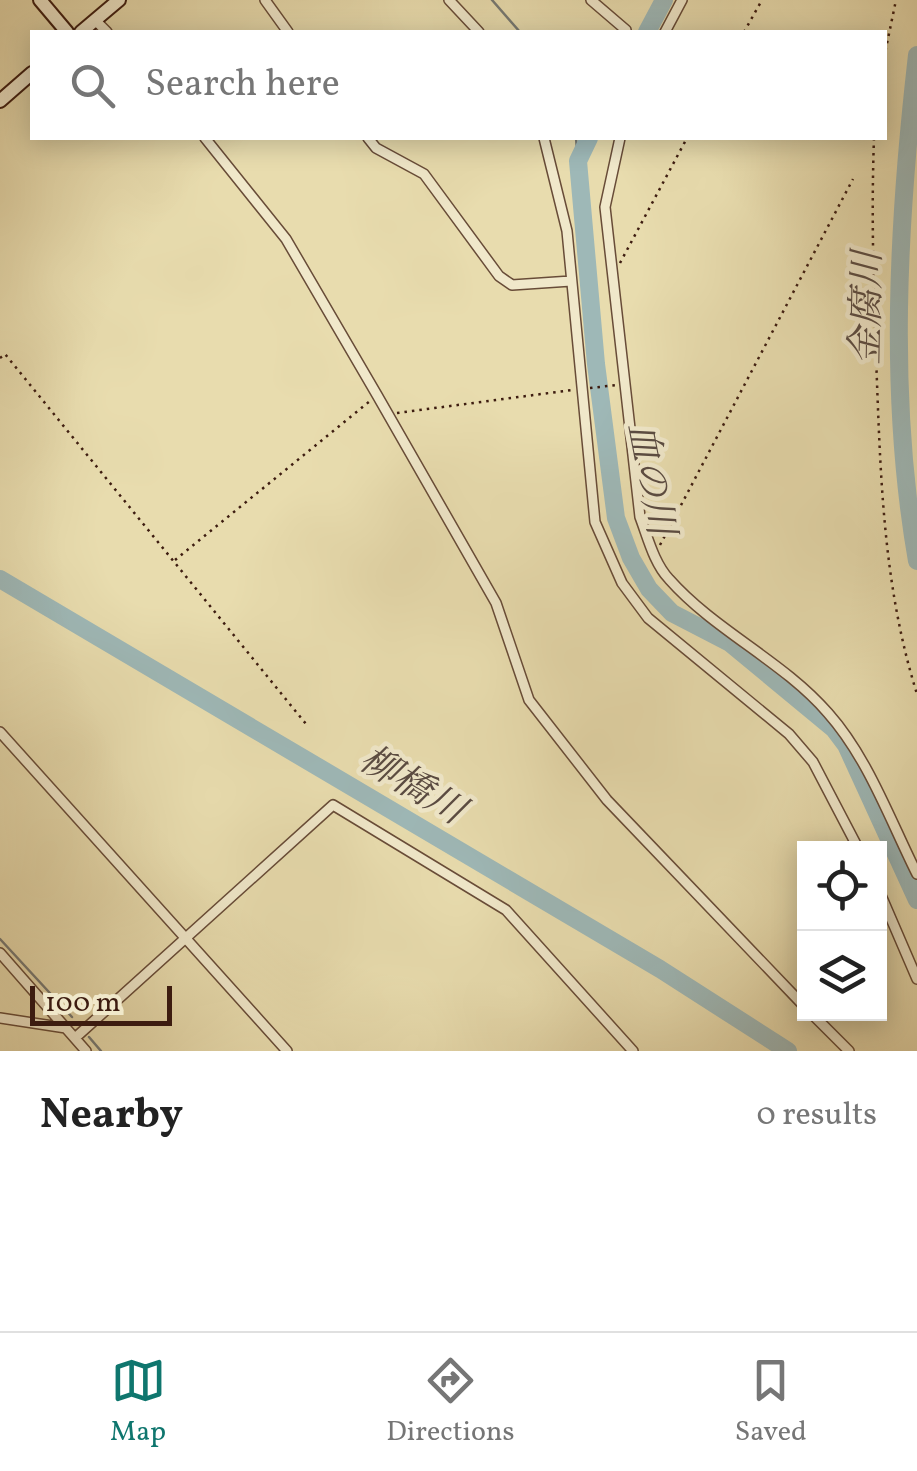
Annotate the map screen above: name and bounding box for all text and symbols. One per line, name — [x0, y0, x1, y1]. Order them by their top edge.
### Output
search box — [30, 30, 887, 140]
icon: search — [65, 58, 120, 113]
text: Search here — [145, 59, 340, 112]
water label: 金腐川 — [842, 247, 897, 365]
water label: 血の川 — [612, 418, 687, 544]
water label: 柳橋川 — [348, 735, 477, 841]
map controls — [797, 841, 887, 1021]
button: locate — [797, 841, 887, 931]
button: layers — [797, 931, 887, 1021]
scale bar — [30, 981, 172, 1026]
text: 100 m — [45, 984, 120, 1023]
text: Nearby — [40, 1087, 183, 1146]
text: 0 results — [757, 1094, 877, 1138]
tab: Map — [110, 1353, 166, 1452]
tab: Directions — [386, 1353, 515, 1452]
tab: Saved — [735, 1353, 807, 1452]

